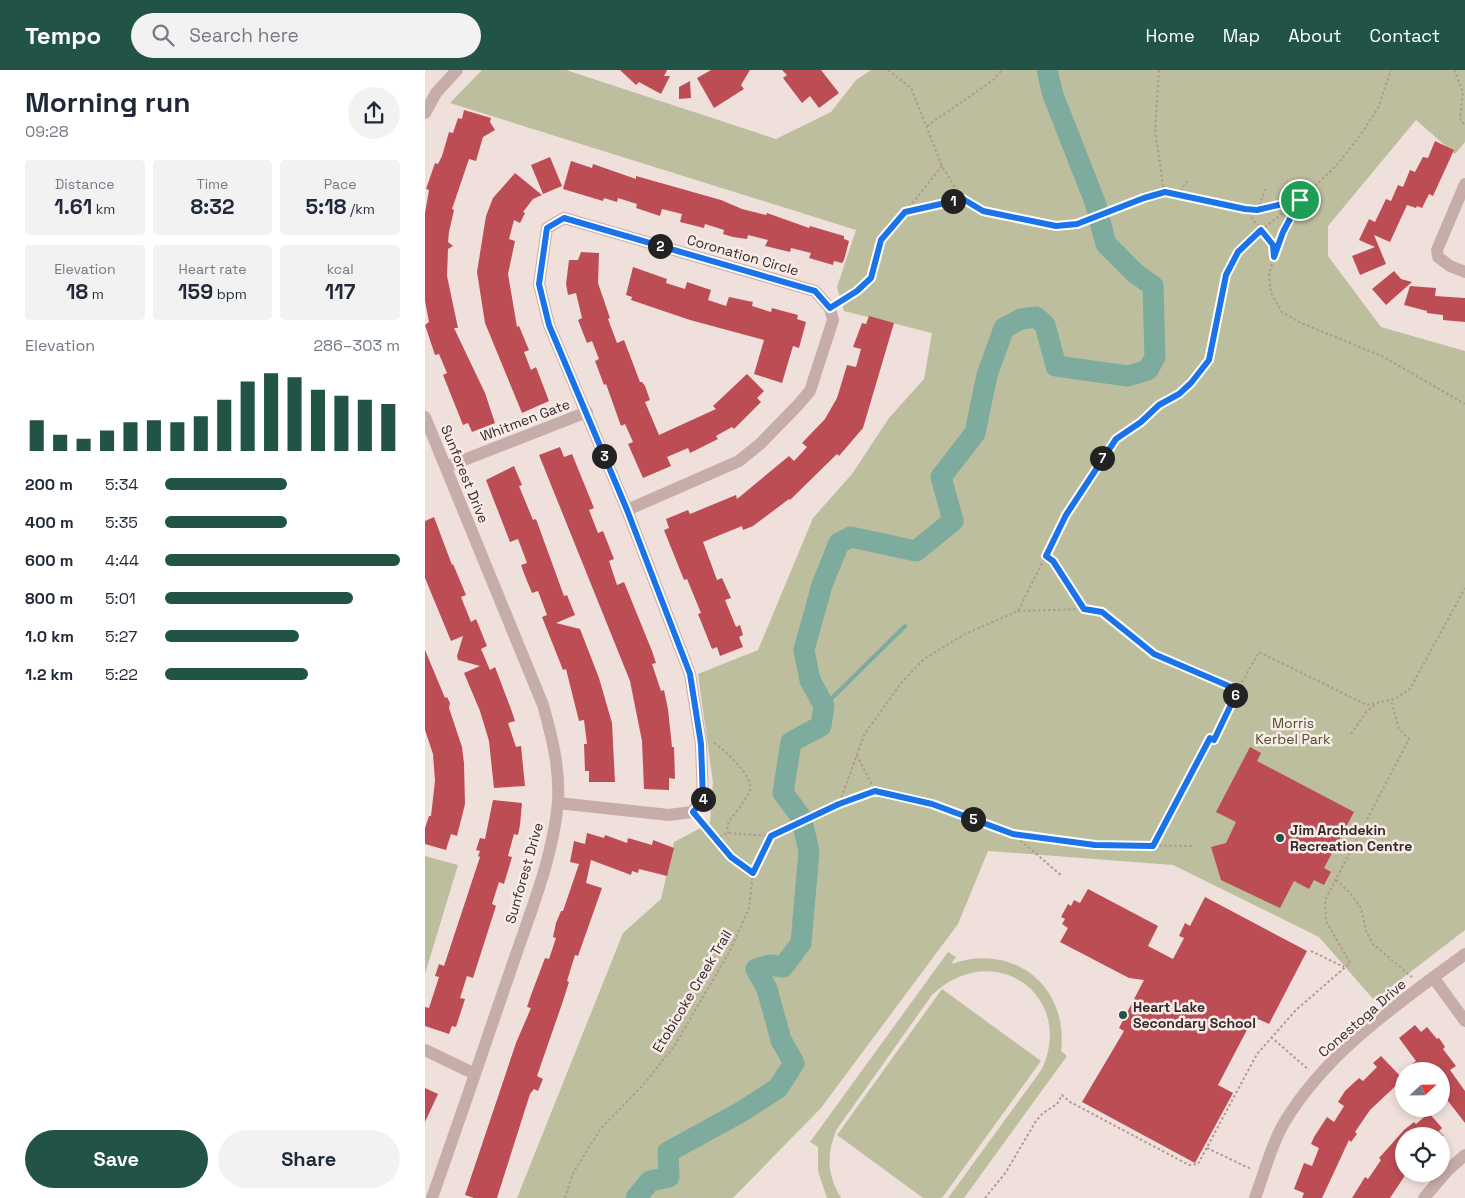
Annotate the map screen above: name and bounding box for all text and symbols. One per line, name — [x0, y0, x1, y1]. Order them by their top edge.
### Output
search box — [131, 13, 481, 58]
text: Tempo — [25, 20, 101, 51]
icon: search — [149, 21, 177, 49]
text: Search here — [189, 23, 299, 48]
text: Home — [1146, 24, 1195, 47]
text: Map — [1223, 24, 1260, 47]
text: About — [1288, 24, 1342, 47]
text: Contact — [1370, 24, 1440, 47]
text: Morning run — [25, 84, 190, 120]
button: share — [348, 87, 400, 139]
text: 09:28 — [25, 121, 69, 142]
text: Distance — [55, 175, 115, 193]
text: Time — [197, 175, 228, 193]
text: Pace — [324, 175, 357, 193]
pin — [1279, 179, 1321, 221]
icon: arrive — [1286, 186, 1314, 214]
pin: 1 — [941, 188, 965, 214]
text: 1 — [950, 192, 957, 210]
text: 1.61 — [54, 193, 92, 220]
text: 8:32 — [190, 193, 235, 220]
text: 5:18 — [306, 193, 346, 220]
text: km — [92, 200, 115, 218]
text: /km — [346, 200, 375, 218]
street label: Coronation Circle — [685, 230, 801, 280]
pin: 2 — [647, 234, 673, 258]
text: 2 — [656, 237, 665, 255]
text: Elevation — [54, 260, 116, 278]
text: Heart rate — [179, 260, 246, 278]
text: kcal — [327, 260, 354, 278]
text: 18 — [66, 278, 88, 305]
text: 159 — [178, 278, 213, 305]
text: 117 — [325, 278, 355, 305]
text: m — [88, 285, 104, 303]
text: bpm — [213, 285, 247, 303]
text: Elevation — [25, 335, 95, 356]
text: 286–303 m — [313, 335, 400, 356]
street label: Whitmen Gate — [478, 395, 572, 445]
street label: Sunforest Drive — [437, 422, 493, 526]
pin: 3 — [591, 444, 617, 468]
pin: 7 — [1089, 446, 1115, 470]
text: 3 — [600, 447, 609, 465]
text: 7 — [1099, 449, 1106, 467]
text: 200 m — [25, 474, 73, 495]
text: 5:34 — [105, 474, 138, 495]
text: 400 m — [25, 512, 74, 533]
text: 5:35 — [105, 512, 138, 533]
text: 600 m — [25, 550, 73, 571]
text: 4:44 — [105, 550, 139, 571]
text: 800 m — [25, 588, 73, 609]
text: 5:01 — [105, 588, 136, 609]
text: 1.0 km — [25, 626, 74, 647]
text: 5:27 — [105, 626, 137, 647]
text: 1.2 km — [25, 664, 73, 685]
text: 5:22 — [105, 664, 138, 685]
pin: 6 — [1223, 682, 1247, 708]
text: 6 — [1231, 686, 1240, 704]
park label: Morris Kerbel Park — [1255, 714, 1331, 748]
pin: 4 — [691, 786, 715, 812]
text: 4 — [699, 790, 708, 808]
pin: 5 — [961, 806, 985, 832]
text: 5 — [969, 810, 978, 828]
street label: Sunforest Drive — [501, 820, 547, 926]
place label: Jim Archdekin Recreation Centre — [1290, 821, 1412, 855]
marker: Jim Archdekin Recreation Centre — [1274, 832, 1286, 844]
street label: Etobicoke Creek Trail — [648, 926, 736, 1056]
street label: Conestoga Drive — [1314, 975, 1410, 1061]
place label: Heart Lake Secondary School — [1133, 998, 1256, 1032]
marker: Heart Lake Secondary School — [1117, 1009, 1129, 1021]
north arrow — [1395, 1062, 1450, 1118]
map controls — [1395, 1062, 1450, 1182]
button: locate — [1395, 1127, 1450, 1182]
button: Save — [25, 1130, 208, 1188]
button: Share — [218, 1130, 400, 1188]

